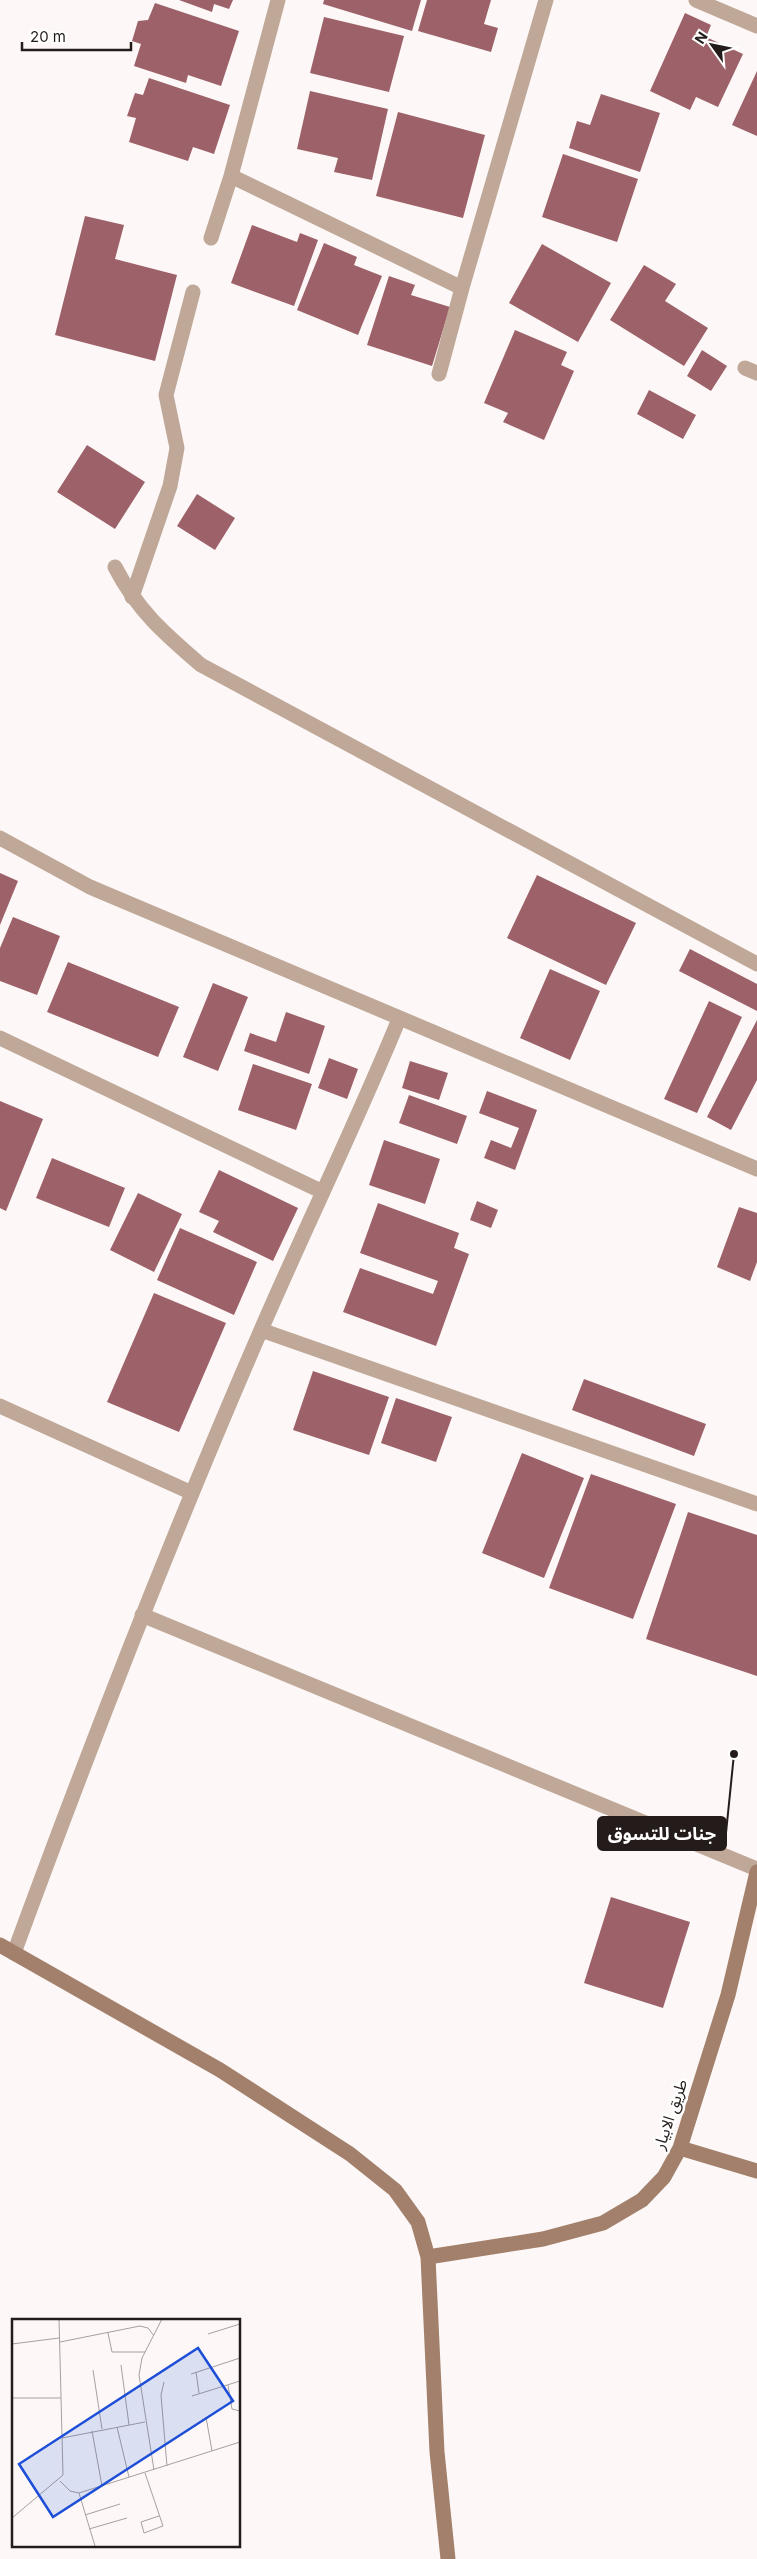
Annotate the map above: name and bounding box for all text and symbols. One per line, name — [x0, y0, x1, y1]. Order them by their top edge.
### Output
scale bar — [22, 20, 131, 52]
north arrow — [687, 20, 737, 70]
text: 20 m — [30, 27, 66, 46]
text: N — [691, 29, 711, 47]
callout: جنات للتسوق — [598, 1817, 726, 1850]
text: جنات للتسوق — [608, 1823, 716, 1844]
street label: طريق الابيار — [648, 2076, 692, 2153]
inset map — [12, 2319, 240, 2546]

